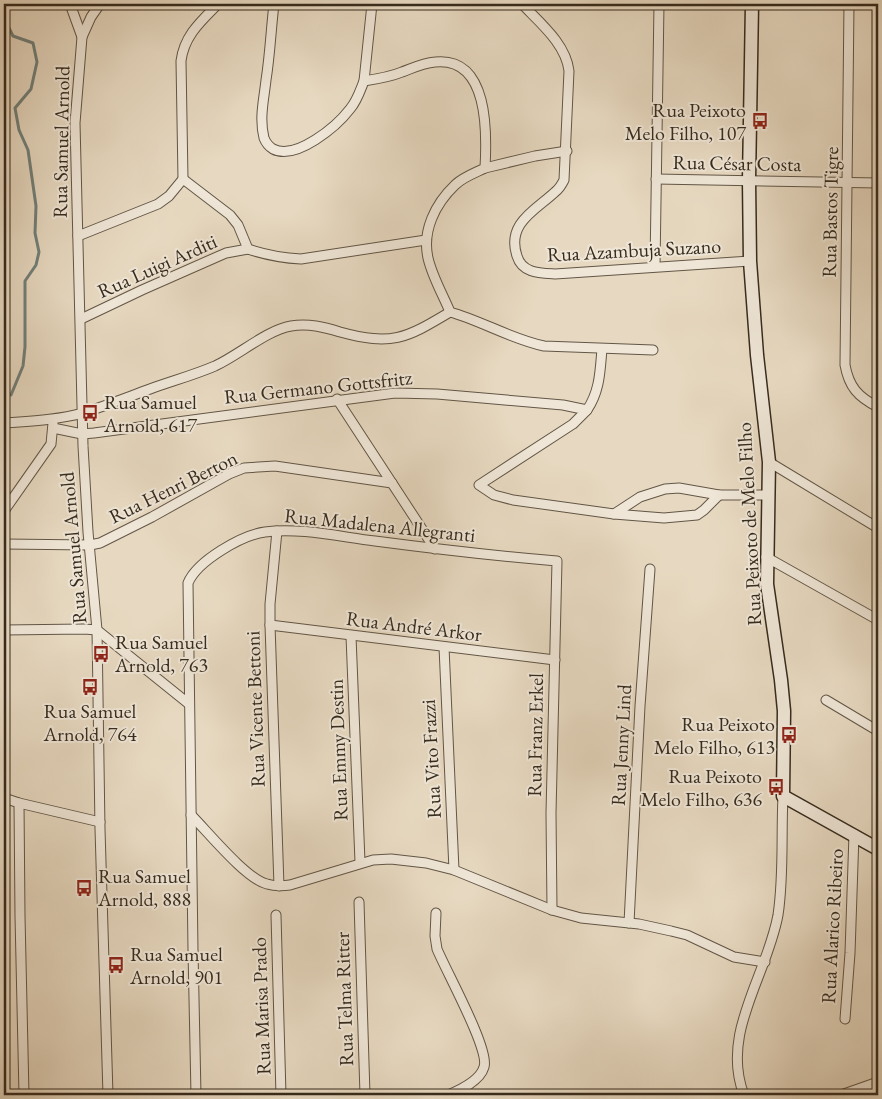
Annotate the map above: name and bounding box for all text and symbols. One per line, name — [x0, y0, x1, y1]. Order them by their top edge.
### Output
street label: Rua Samuel Arnold — [47, 65, 75, 218]
place label: Rua Peixoto Melo Filho, 107 — [625, 97, 746, 146]
bus stop icon: Rua Peixoto Melo Filho, 107 — [750, 111, 770, 131]
street label: Rua Bastos Tigre — [816, 146, 844, 278]
street label: Rua César Costa — [672, 149, 802, 177]
street label: Rua Luigi Arditi — [93, 228, 221, 304]
street label: Rua Azambuja Suzano — [546, 232, 722, 268]
street label: Rua Germano Gottsfritz — [223, 364, 414, 410]
place label: Rua Samuel Arnold, 617 — [103, 389, 197, 438]
bus stop icon: Rua Samuel Arnold, 617 — [80, 403, 100, 423]
street label: Rua Peixoto de Melo Filho — [731, 421, 767, 626]
street label: Rua Henri Berton — [104, 444, 242, 529]
street label: Rua Samuel Arnold — [53, 470, 93, 625]
street label: Rua Madalena Allegranti — [283, 502, 477, 548]
street label: Rua André Arkor — [345, 605, 484, 647]
place label: Rua Samuel Arnold, 763 — [114, 629, 208, 678]
street label: Rua Vicente Bettoni — [239, 630, 271, 788]
bus stop icon: Rua Samuel Arnold, 763 — [91, 644, 111, 664]
street label: Rua Franz Erkel — [521, 673, 549, 797]
bus stop icon: Rua Samuel Arnold, 764 — [80, 677, 100, 697]
street label: Rua Emmy Destin — [323, 678, 353, 822]
street label: Rua Jenny Lind — [605, 683, 637, 806]
place label: Rua Samuel Arnold, 764 — [43, 698, 137, 747]
street label: Rua Vito Frazzi — [415, 699, 447, 819]
place label: Rua Peixoto Melo Filho, 613 — [654, 711, 775, 760]
bus stop icon: Rua Peixoto Melo Filho, 613 — [779, 725, 799, 745]
place label: Rua Peixoto Melo Filho, 636 — [641, 763, 762, 812]
bus stop icon: Rua Peixoto Melo Filho, 636 — [766, 777, 786, 797]
street label: Rua Alarico Ribeiro — [815, 848, 849, 1004]
place label: Rua Samuel Arnold, 888 — [97, 863, 191, 912]
bus stop icon: Rua Samuel Arnold, 888 — [74, 878, 94, 898]
street label: Rua Telma Ritter — [329, 931, 359, 1067]
street label: Rua Marisa Prado — [246, 936, 276, 1075]
place label: Rua Samuel Arnold, 901 — [129, 941, 223, 990]
bus stop icon: Rua Samuel Arnold, 901 — [106, 955, 126, 975]

